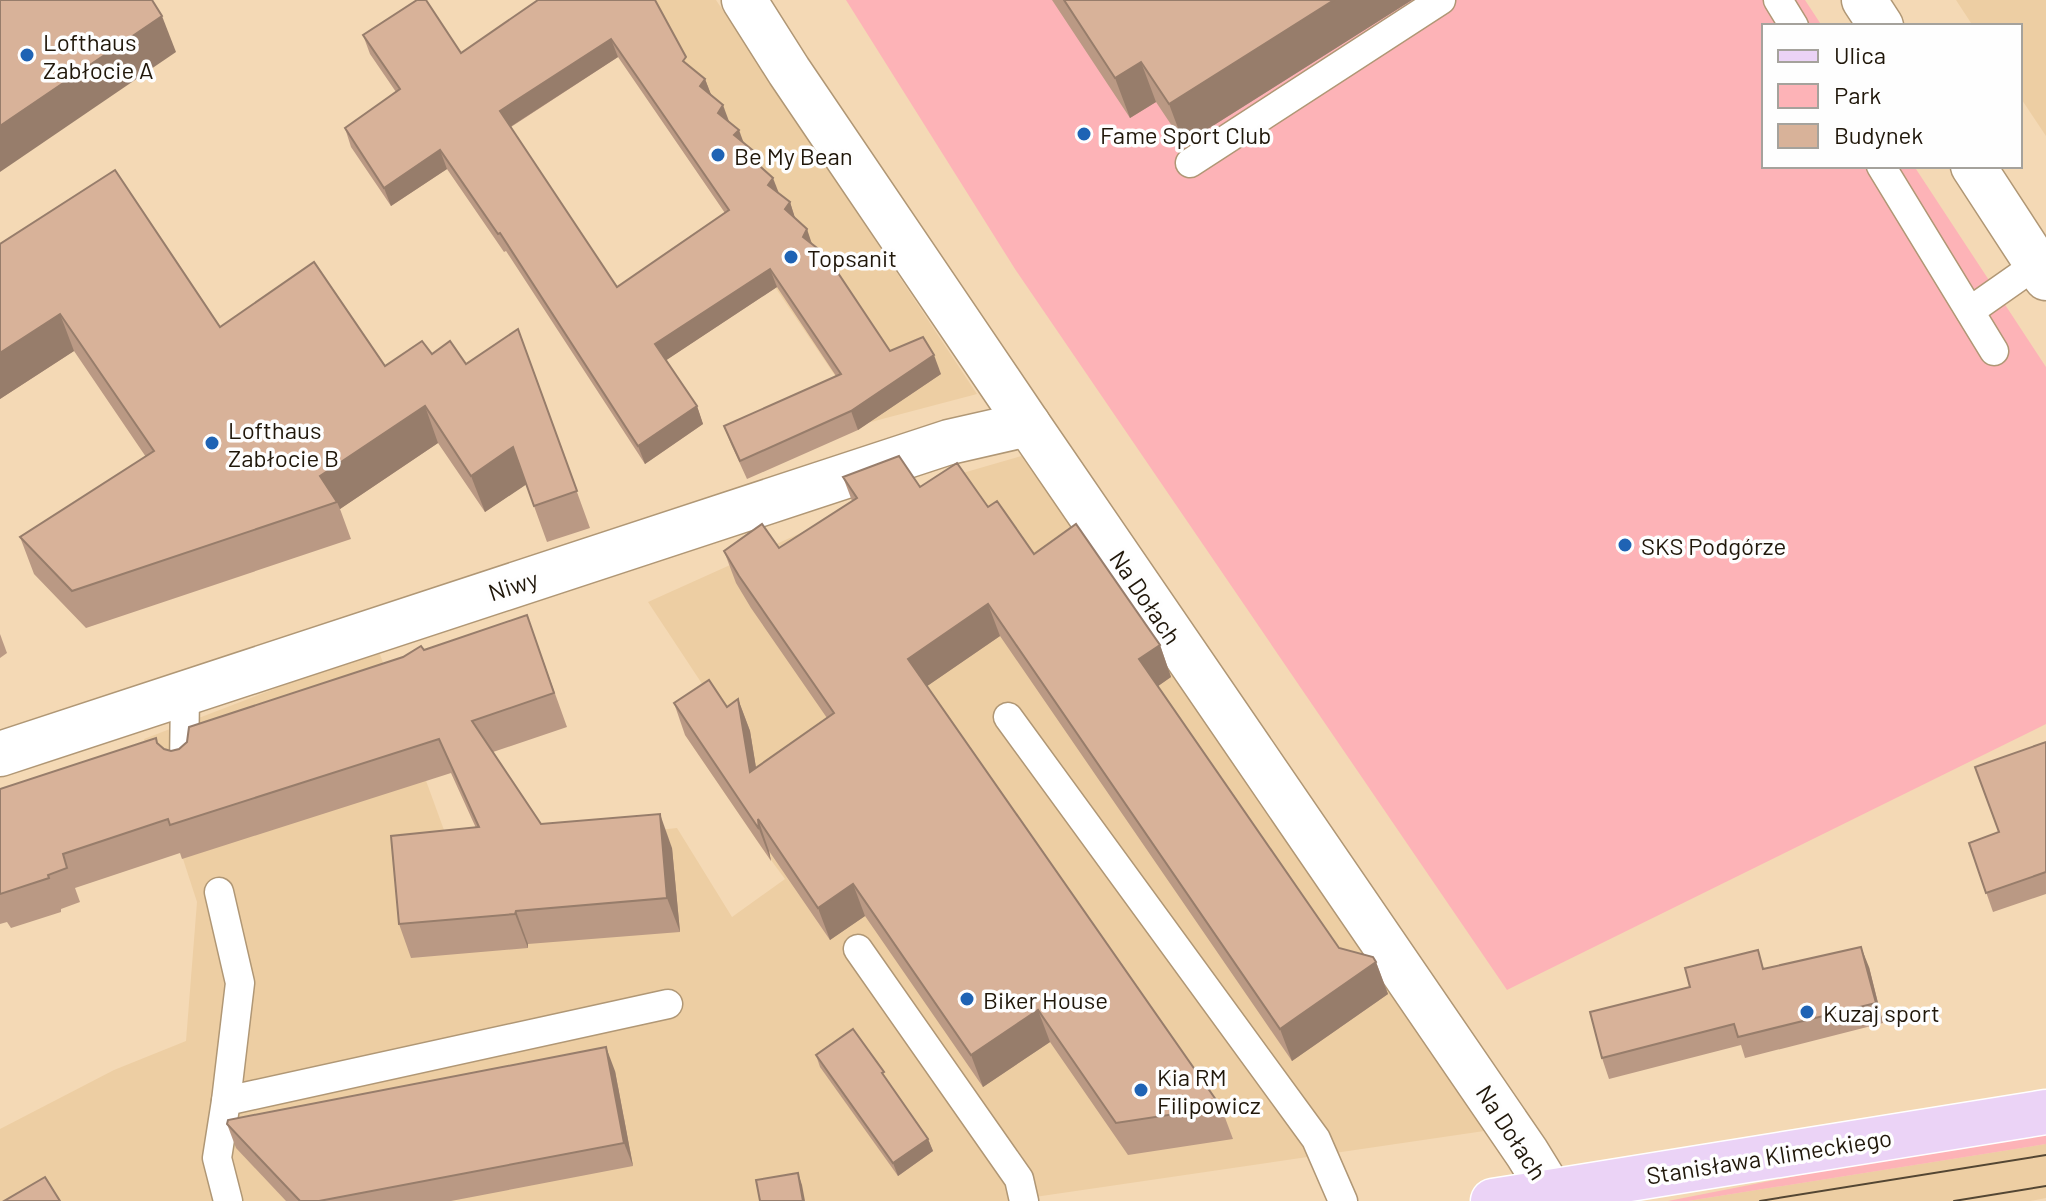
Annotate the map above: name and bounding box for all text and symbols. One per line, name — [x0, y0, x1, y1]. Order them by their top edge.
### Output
legend — [1762, 24, 2022, 168]
place label: Lofthaus Zabłocie A — [43, 27, 154, 84]
text: Ulica — [1834, 40, 1886, 69]
marker: Lofthaus Zabłocie A — [18, 46, 36, 64]
text: Park — [1834, 80, 1881, 109]
place label: Fame Sport Club — [1100, 120, 1271, 149]
text: Budynek — [1834, 120, 1923, 149]
marker: Fame Sport Club — [1075, 125, 1093, 143]
place label: Be My Bean — [734, 141, 853, 170]
marker: Be My Bean — [709, 146, 727, 164]
place label: Topsanit — [807, 243, 897, 272]
marker: Topsanit — [782, 248, 800, 266]
place label: Lofthaus Zabłocie B — [228, 415, 339, 472]
marker: Lofthaus Zabłocie B — [203, 434, 221, 452]
place label: SKS Podgórze — [1641, 531, 1786, 560]
marker: SKS Podgórze — [1616, 536, 1634, 554]
street label: Na Dołach — [1104, 544, 1188, 650]
street label: Niwy — [484, 563, 542, 607]
place label: Biker House — [983, 985, 1108, 1014]
marker: Biker House — [958, 990, 976, 1008]
place label: Kuzaj sport — [1823, 998, 1940, 1027]
marker: Kuzaj sport — [1798, 1003, 1816, 1021]
place label: Kia RM Filipowicz — [1157, 1062, 1261, 1119]
street label: Na Dołach — [1471, 1079, 1553, 1185]
marker: Kia RM Filipowicz — [1132, 1081, 1150, 1099]
street label: Stanisława Klimeckiego — [1644, 1122, 1894, 1190]

